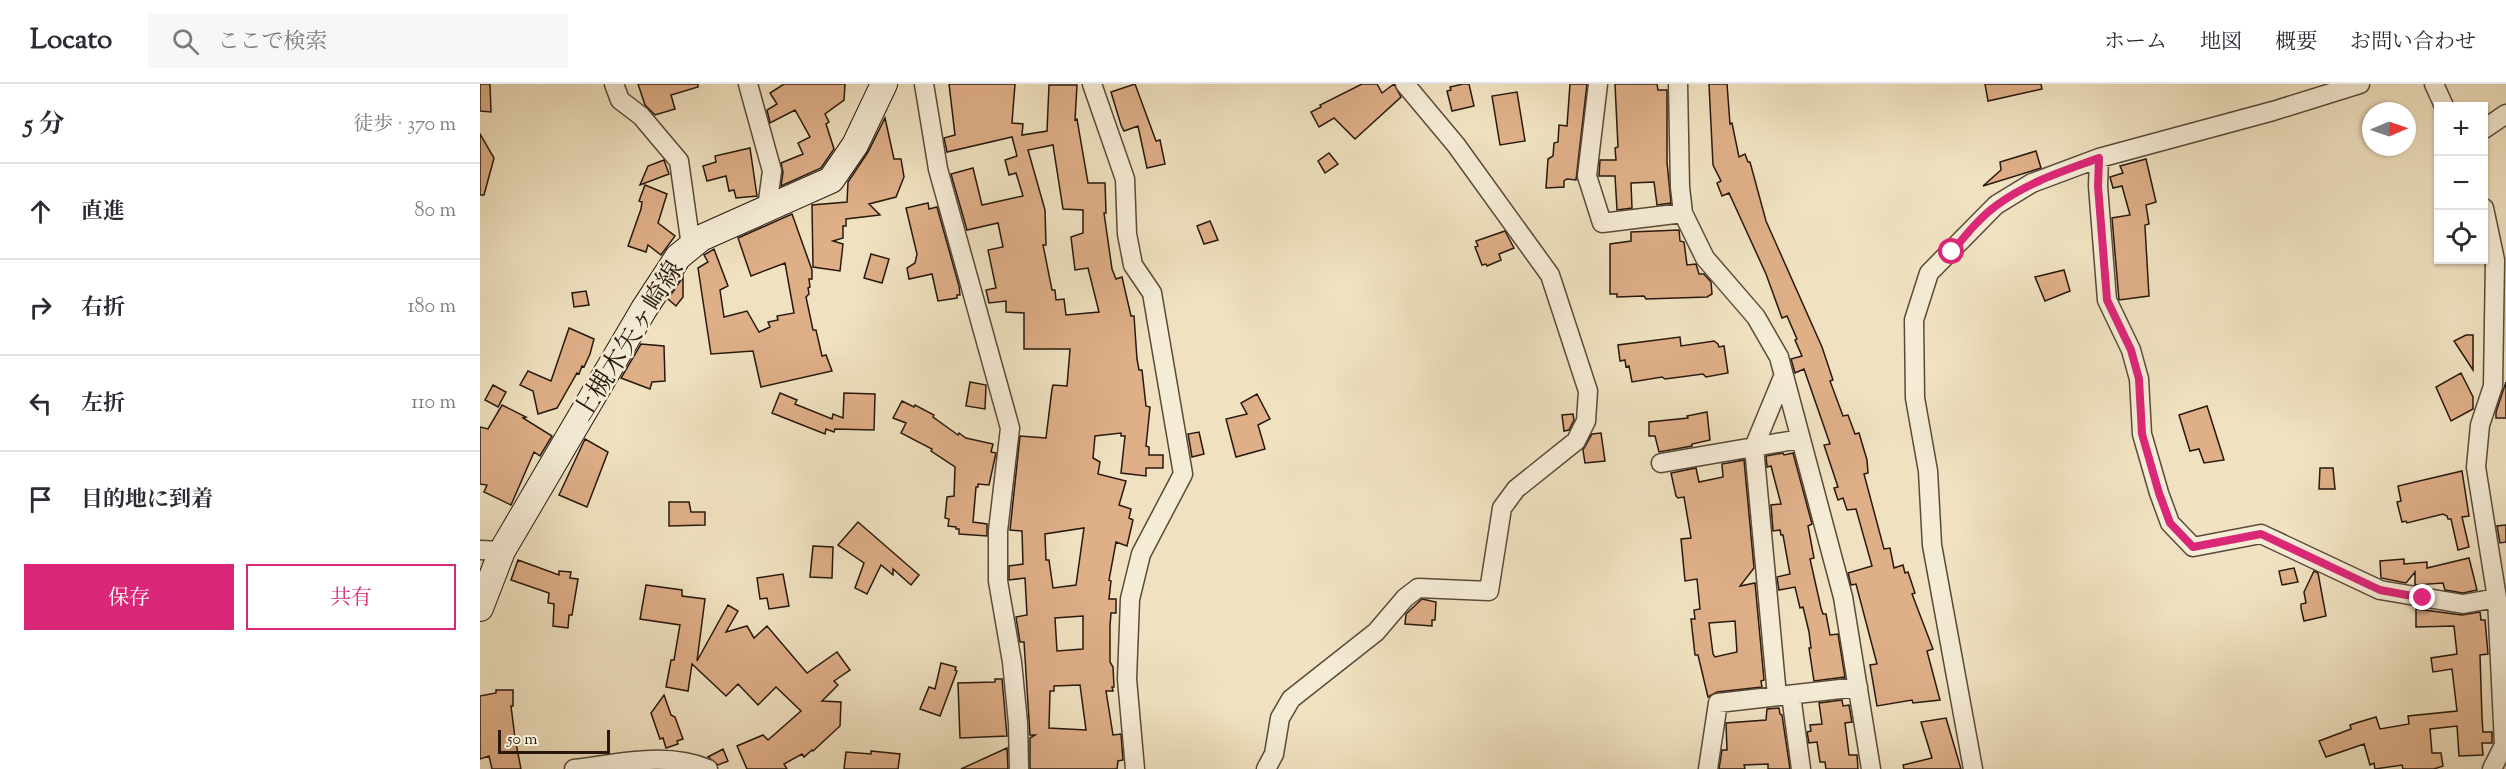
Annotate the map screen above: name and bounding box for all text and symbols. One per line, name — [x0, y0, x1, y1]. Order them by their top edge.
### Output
search box — [148, 14, 568, 68]
text: Locato — [30, 21, 112, 61]
icon: search — [169, 25, 202, 58]
text: ここで検索 — [217, 27, 327, 59]
text: ホーム — [2104, 28, 2167, 58]
text: 地図 — [2200, 28, 2242, 58]
text: 概要 — [2275, 28, 2317, 58]
text: お問い合わせ — [2350, 28, 2476, 58]
north arrow — [2362, 102, 2416, 156]
map controls — [2434, 102, 2488, 264]
button: + — [2434, 102, 2488, 156]
text: 5 分 — [24, 107, 64, 144]
text: 徒歩 · 370 m — [353, 111, 456, 140]
button: − — [2434, 156, 2488, 210]
icon: ahead — [24, 195, 57, 228]
text: 直進 — [81, 197, 125, 229]
text: 80 m — [415, 197, 456, 226]
button: locate — [2434, 210, 2488, 264]
route start — [1938, 238, 1964, 264]
street label: 上槻木矢ヶ崎線 — [566, 254, 694, 428]
icon: right — [24, 291, 57, 324]
text: 右折 — [81, 293, 125, 325]
text: 180 m — [408, 293, 456, 322]
icon: left — [24, 387, 57, 420]
text: 左折 — [81, 389, 125, 421]
text: 110 m — [411, 389, 456, 418]
icon: arrive — [24, 483, 57, 516]
text: 目的地に到着 — [81, 485, 213, 517]
button: 保存 — [24, 564, 234, 630]
button: 共有 — [246, 564, 456, 630]
route end — [2409, 584, 2435, 610]
scale bar — [498, 727, 610, 754]
text: 50 m — [507, 729, 538, 752]

